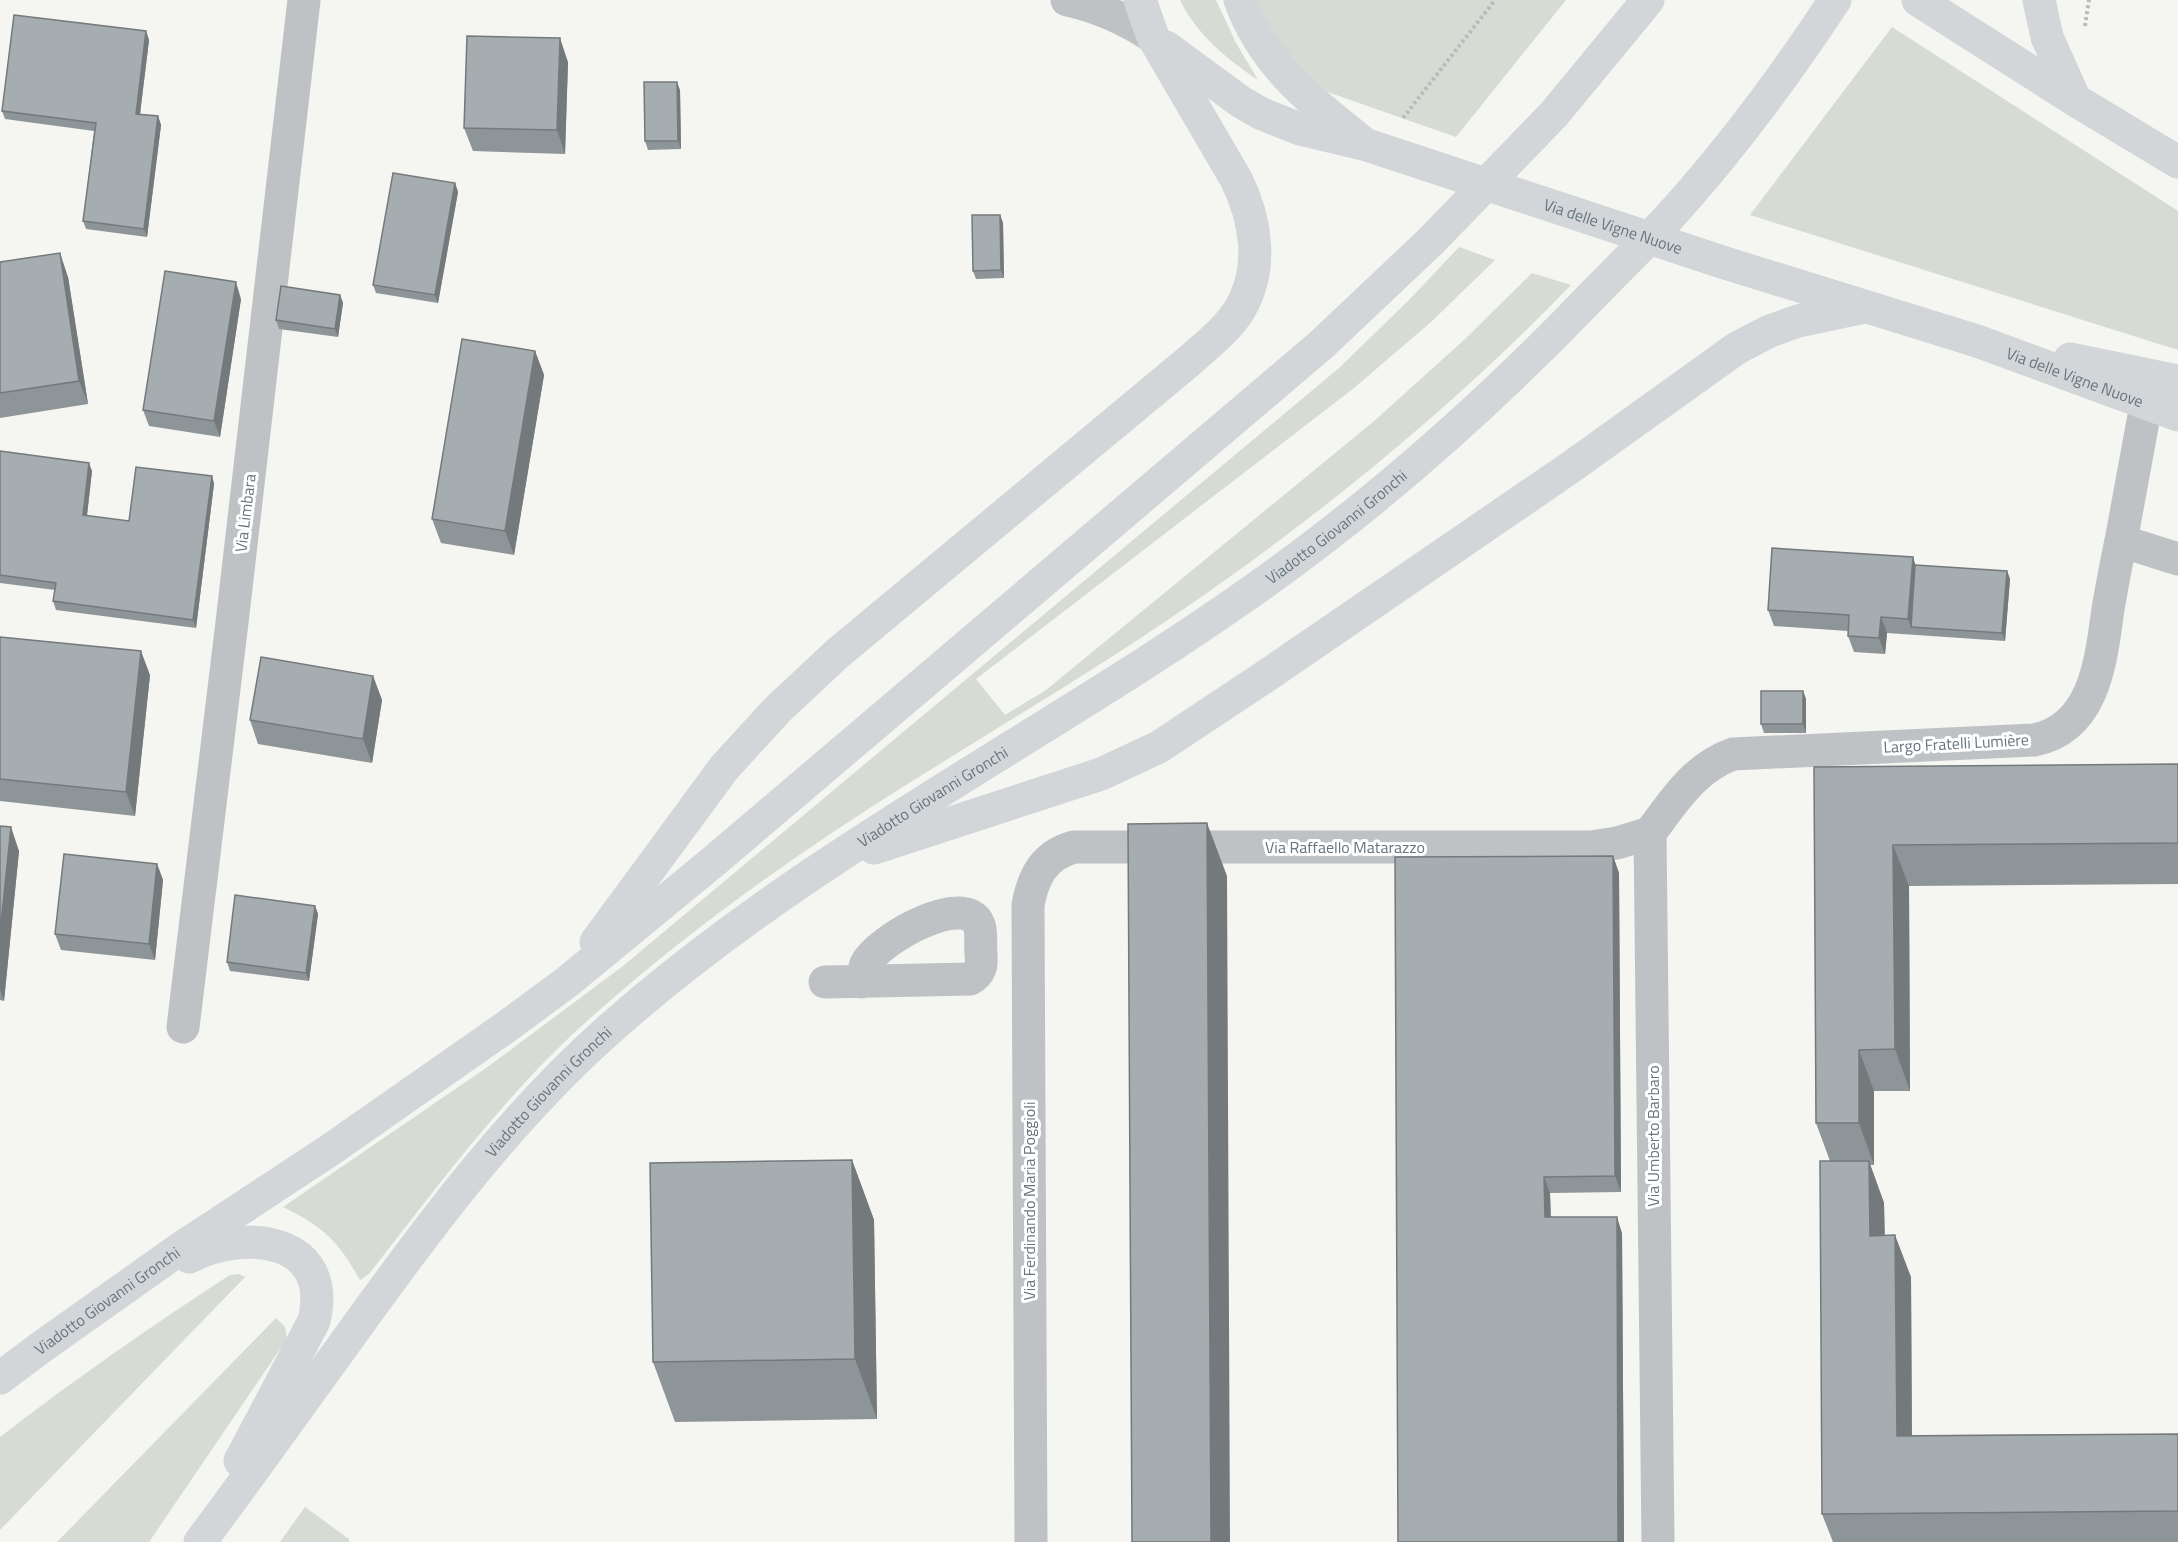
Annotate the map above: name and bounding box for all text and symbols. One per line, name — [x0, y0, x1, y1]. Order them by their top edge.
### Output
street label: Via delle Vigne Nuove — [1541, 192, 1685, 260]
street label: Via delle Vigne Nuove — [2003, 341, 2147, 413]
street label: Viadotto Giovanni Gronchi — [1261, 464, 1412, 590]
street label: Via Limbara — [228, 472, 262, 554]
street label: Largo Fratelli Lumière — [1883, 727, 2029, 759]
street label: Viadotto Giovanni Gronchi — [852, 740, 1012, 853]
street label: Via Raffaello Matarazzo — [1265, 835, 1425, 859]
street label: Viadotto Giovanni Gronchi — [479, 1021, 617, 1162]
street label: Via Umberto Barbaro — [1641, 1065, 1665, 1207]
street label: Via Ferdinando Maria Poggioli — [1017, 1102, 1041, 1301]
street label: Viadotto Giovanni Gronchi — [29, 1240, 185, 1361]

